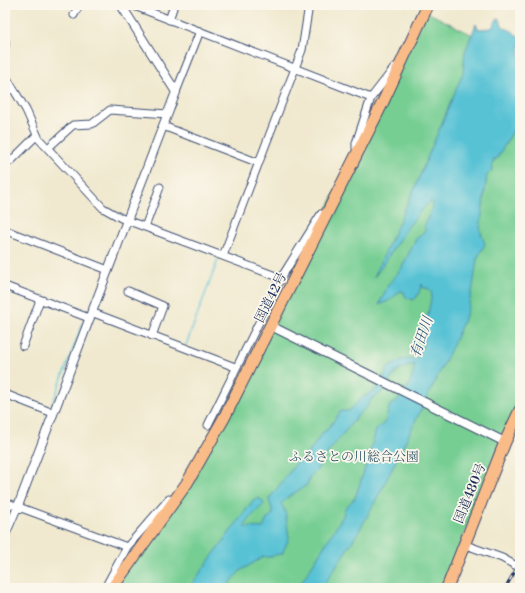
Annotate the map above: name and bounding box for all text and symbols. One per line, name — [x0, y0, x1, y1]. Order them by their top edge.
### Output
street label: 国道42号 — [251, 270, 290, 325]
water label: 有田川 — [407, 313, 438, 360]
park label: ふるさとの川総合公園 — [289, 449, 419, 465]
street label: 国道480号 — [451, 461, 489, 526]

